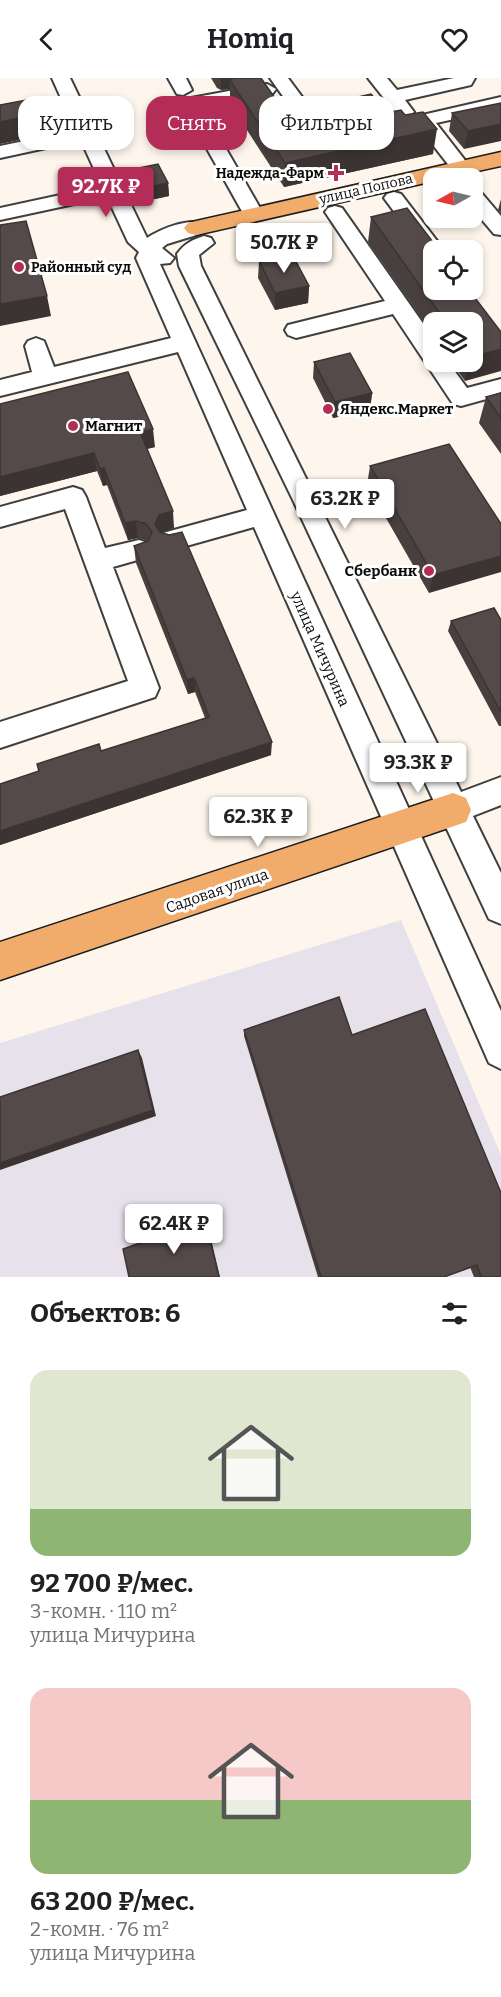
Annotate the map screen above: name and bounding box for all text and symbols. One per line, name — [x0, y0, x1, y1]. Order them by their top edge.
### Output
icon: back — [30, 23, 63, 56]
text: Homiq — [207, 23, 294, 55]
icon: heart — [438, 23, 471, 56]
chip: Купить — [18, 96, 134, 150]
chip: Снять — [146, 96, 247, 150]
chip: Фильтры — [259, 96, 394, 150]
place label: Надежда-Фарм — [216, 165, 324, 182]
marker: Надежда-Фарм — [329, 166, 343, 180]
pin: 92.7K ₽ — [51, 167, 161, 218]
north arrow — [423, 168, 483, 228]
map controls — [423, 168, 483, 372]
street label: улица Попова — [317, 170, 415, 208]
text: 92.7K ₽ — [72, 174, 140, 198]
pin: 50.7K ₽ — [229, 223, 339, 274]
text: 50.7K ₽ — [250, 230, 318, 254]
button: locate — [423, 240, 483, 300]
place label: Районный суд — [31, 259, 131, 276]
marker: Районный суд — [12, 260, 26, 274]
button: layers — [423, 312, 483, 372]
place label: Яндекс.Маркет — [340, 400, 454, 418]
marker: Яндекс.Маркет — [321, 402, 335, 416]
place label: Магнит — [85, 417, 143, 435]
marker: Магнит — [66, 419, 80, 433]
pin: 63.2K ₽ — [290, 479, 400, 530]
text: 63.2K ₽ — [310, 486, 380, 510]
place label: Сбербанк — [345, 562, 418, 580]
marker: Сбербанк — [422, 564, 436, 578]
street label: улица Мичурина — [286, 588, 353, 709]
pin: 93.3K ₽ — [363, 743, 473, 794]
text: 93.3K ₽ — [383, 750, 453, 774]
pin: 62.3K ₽ — [203, 797, 313, 848]
text: 62.3K ₽ — [223, 804, 293, 828]
street label: Садовая улица — [163, 865, 271, 917]
pin: 62.4K ₽ — [119, 1204, 229, 1255]
text: 62.4K ₽ — [139, 1211, 209, 1235]
icon: filters — [438, 1297, 471, 1330]
text: Объектов: 6 — [30, 1298, 180, 1329]
icon: home — [197, 1409, 305, 1517]
text: 92 700 ₽/мес. — [30, 1568, 193, 1599]
text: 3-комн. · 110 m² — [30, 1599, 177, 1623]
text: улица Мичурина — [30, 1623, 196, 1647]
icon: home — [197, 1727, 305, 1835]
text: 63 200 ₽/мес. — [30, 1886, 195, 1917]
text: 2-комн. · 76 m² — [30, 1917, 169, 1941]
text: улица Мичурина — [30, 1941, 196, 1965]

